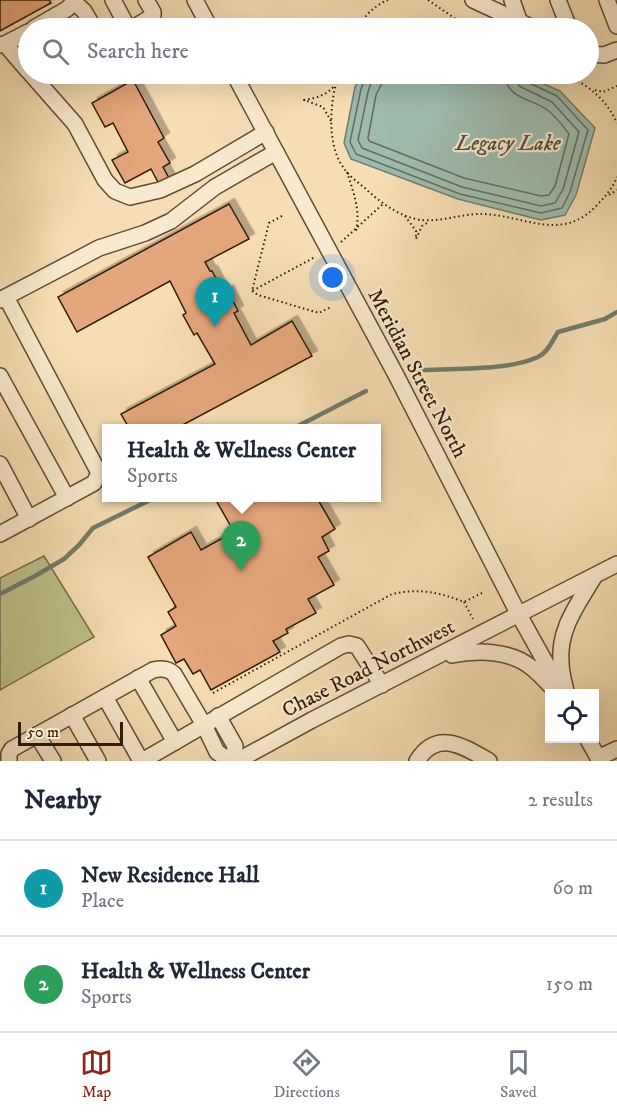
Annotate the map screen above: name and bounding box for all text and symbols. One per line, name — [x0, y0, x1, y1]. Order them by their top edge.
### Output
search box — [18, 18, 599, 84]
icon: search — [39, 35, 72, 68]
text: Search here — [87, 38, 189, 65]
water label: Legacy Lake — [453, 130, 561, 157]
your location — [318, 263, 347, 292]
pin: 1 — [196, 278, 234, 327]
street label: Meridian Street North — [362, 284, 473, 462]
popup — [102, 424, 381, 502]
text: Health & Wellness Center — [127, 437, 356, 464]
text: Sports — [127, 464, 178, 489]
pin: 2 — [222, 522, 260, 571]
street label: Chase Road Northwest — [278, 614, 459, 724]
map controls — [545, 689, 599, 743]
button: locate — [545, 689, 599, 743]
scale bar — [18, 719, 123, 746]
text: 50 m — [27, 722, 59, 742]
text: Nearby — [24, 784, 101, 817]
text: 2 results — [528, 788, 593, 813]
text: New Residence Hall — [81, 862, 259, 889]
text: 1 — [40, 876, 47, 901]
text: 60 m — [553, 876, 593, 901]
text: Place — [81, 889, 124, 914]
text: Health & Wellness Center — [81, 958, 310, 985]
text: 2 — [39, 972, 48, 997]
text: 150 m — [546, 972, 593, 997]
text: Sports — [81, 985, 132, 1010]
tab: Map — [80, 1046, 113, 1102]
tab: Directions — [273, 1046, 340, 1102]
tab: Saved — [500, 1046, 537, 1102]

